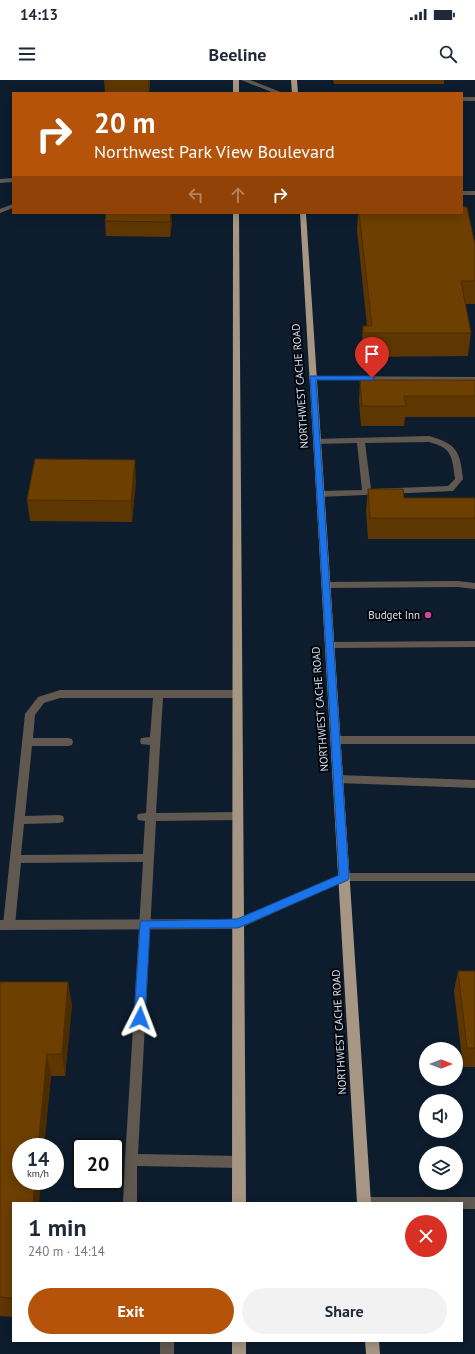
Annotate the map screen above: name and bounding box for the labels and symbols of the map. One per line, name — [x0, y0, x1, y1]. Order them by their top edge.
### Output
street label: NORTHWEST CACHE ROAD — [289, 323, 311, 449]
pin — [355, 337, 389, 378]
place label: Budget Inn — [368, 608, 420, 622]
marker: Budget Inn — [423, 610, 433, 620]
street label: NORTHWEST CACHE ROAD — [309, 646, 331, 772]
street label: NORTHWEST CACHE ROAD — [329, 969, 349, 1095]
position arrow — [119, 997, 161, 1039]
north arrow — [419, 1042, 463, 1086]
speed limit sign: 20 — [72, 1138, 124, 1190]

